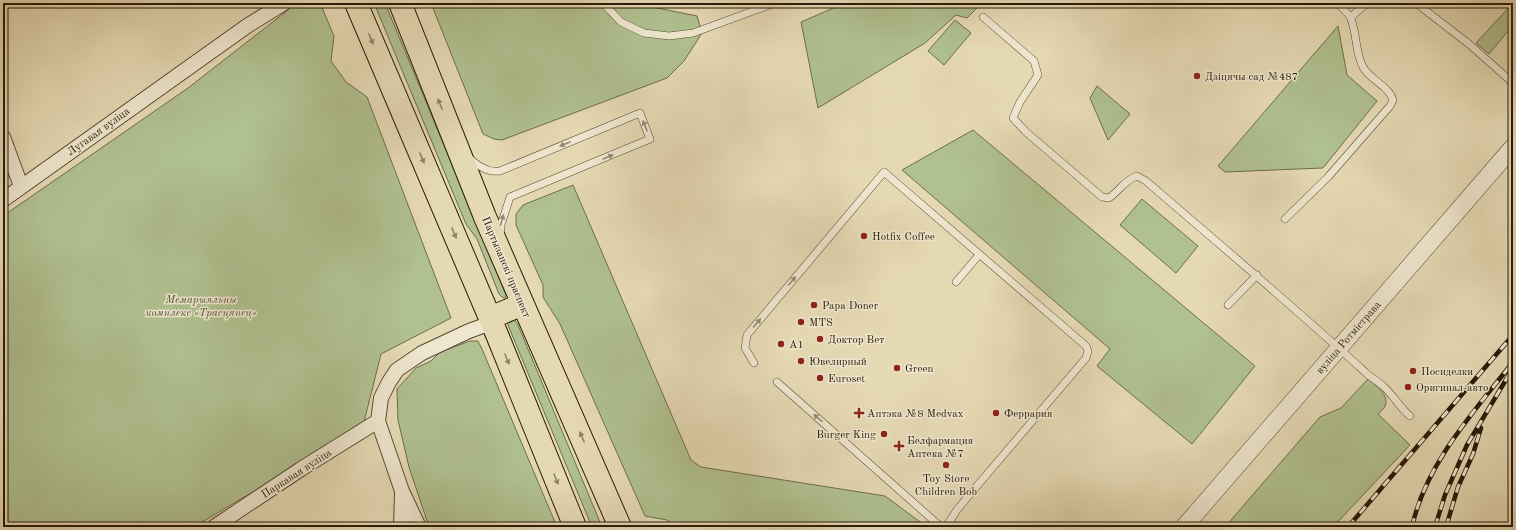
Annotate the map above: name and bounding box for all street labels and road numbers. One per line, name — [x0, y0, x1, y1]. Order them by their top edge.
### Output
street label: Лугавая вуліца — [66, 106, 133, 158]
street label: Партызанскі праспект — [479, 215, 532, 320]
street label: вуліца Ротмістрава — [1315, 299, 1384, 376]
street label: Паркавая вуліца — [260, 447, 334, 501]

